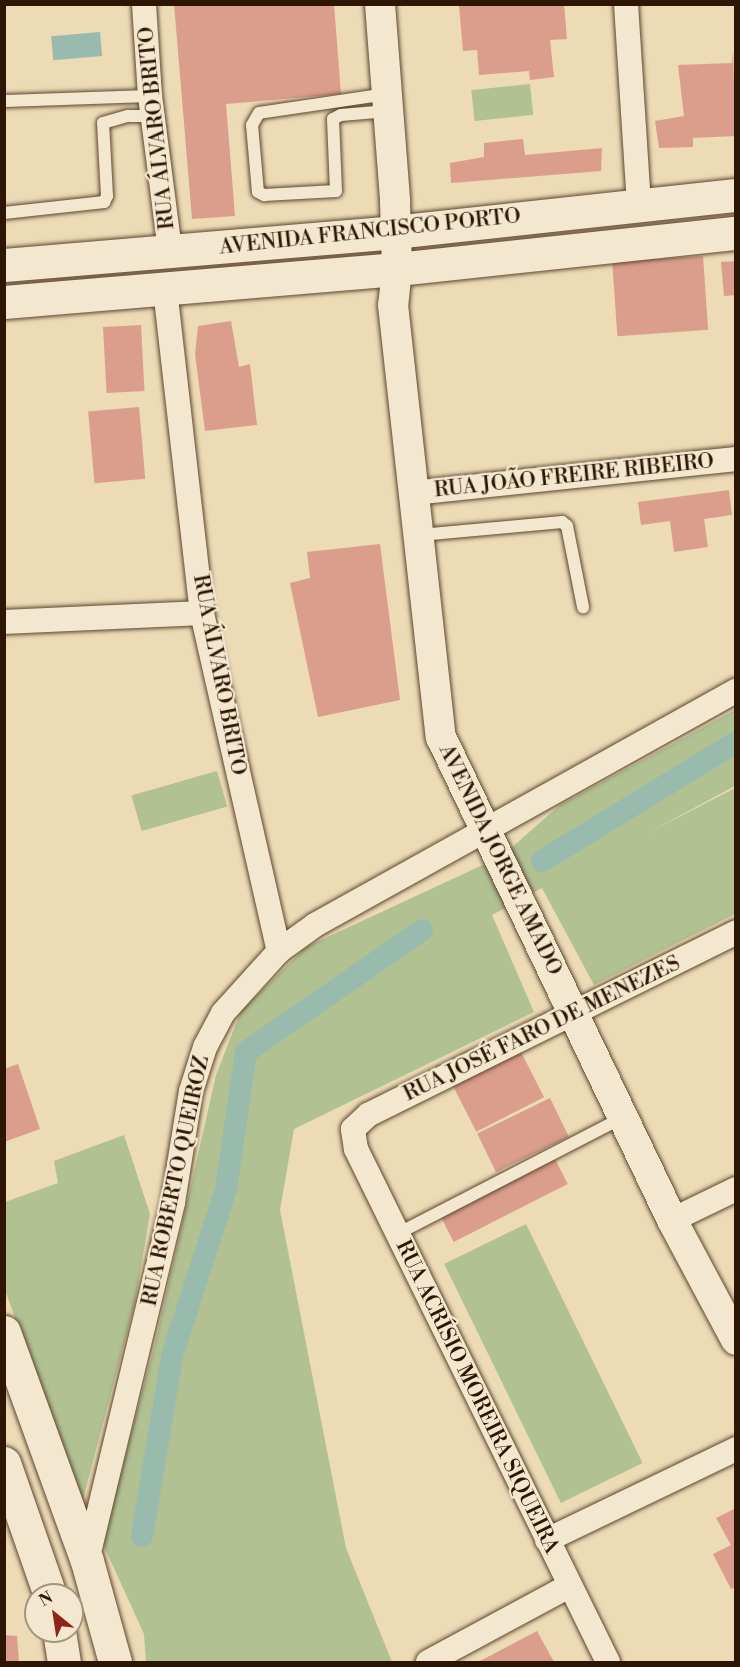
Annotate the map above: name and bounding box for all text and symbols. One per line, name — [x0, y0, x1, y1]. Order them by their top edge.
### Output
street label: RUA ÁLVARO BRITO — [134, 25, 180, 231]
street label: AVENIDA FRANCISCO PORTO — [218, 204, 522, 260]
street label: RUA JOÃO FREIRE RIBEIRO — [433, 449, 715, 503]
street label: RUA ÁLVARO BRITO — [187, 572, 251, 778]
street label: AVENIDA JORGE AMADO — [433, 740, 567, 980]
street label: RUA JOSÉ FARO DE MENEZES — [400, 951, 684, 1107]
street label: RUA ROBERTO QUEIROZ — [137, 1053, 215, 1309]
street label: RUA ACRÍSIO MOREIRA SIQUEIRA — [390, 1236, 564, 1558]
north arrow — [24, 1583, 84, 1643]
text: N — [36, 1587, 56, 1611]

